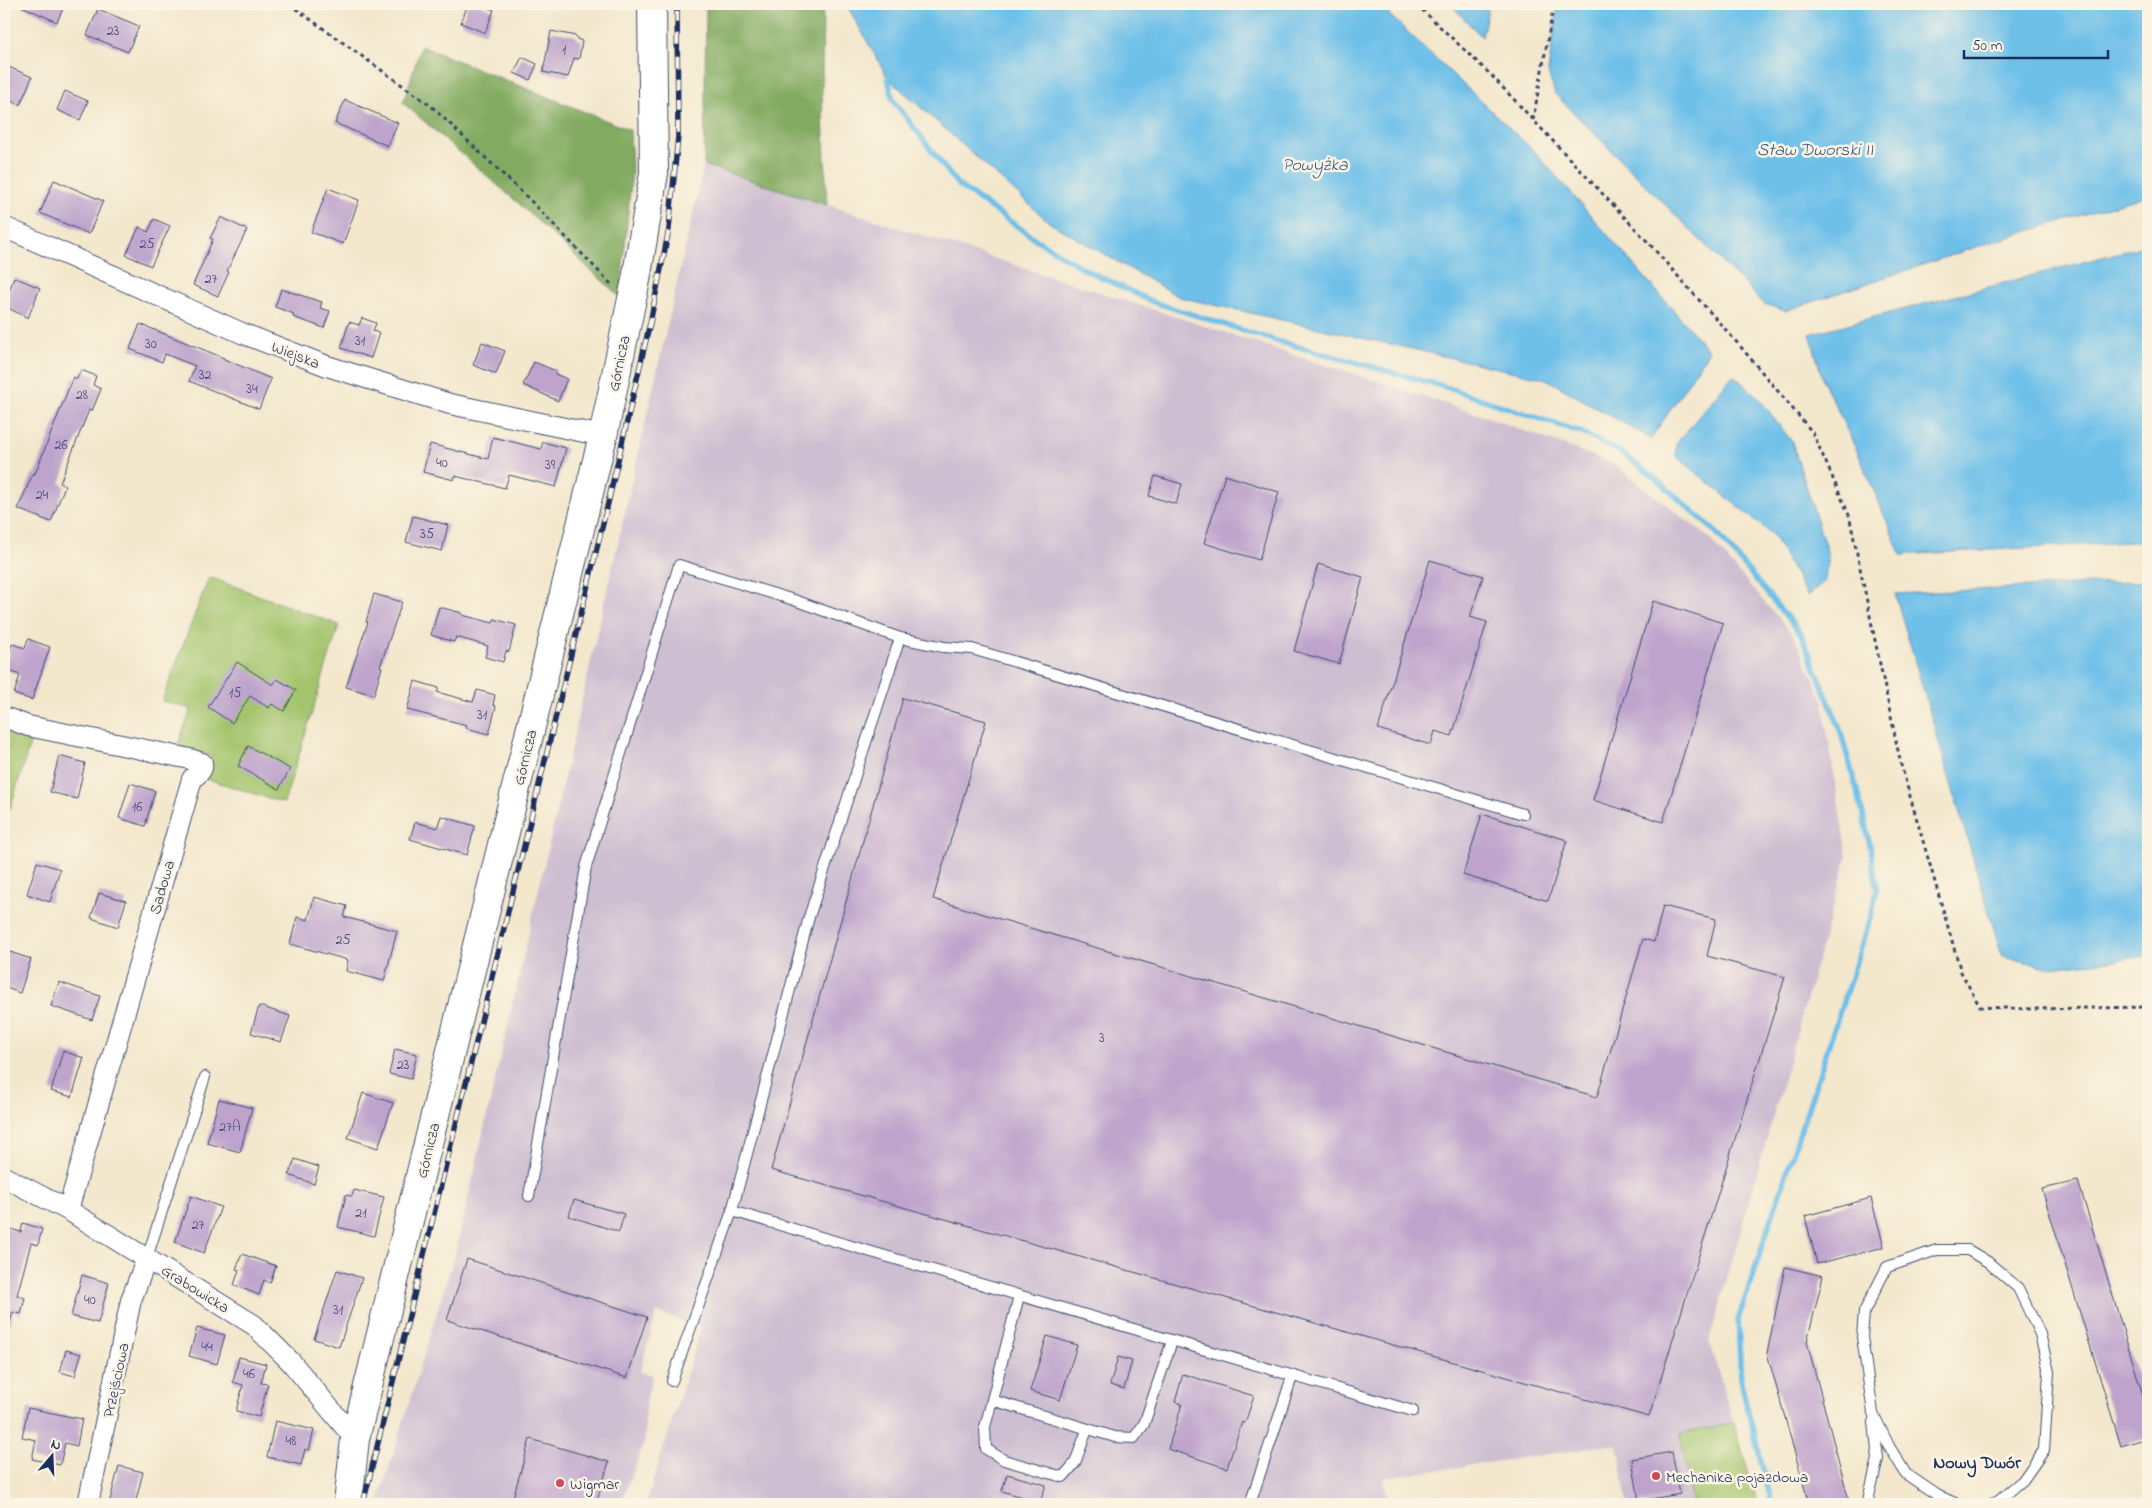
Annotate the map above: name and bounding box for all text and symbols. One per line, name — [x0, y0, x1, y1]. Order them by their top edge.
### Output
house number: 23 — [107, 21, 120, 42]
scale bar — [1964, 28, 2108, 60]
text: 50 m — [1972, 35, 2003, 57]
house number: 1 — [562, 40, 567, 61]
water label: Staw Dworski II — [1757, 138, 1874, 164]
water label: Powyżka — [1282, 153, 1348, 179]
house number: 25 — [140, 234, 154, 255]
house number: 27 — [205, 269, 218, 290]
house number: 31 — [355, 331, 366, 352]
street label: Górnicza — [602, 333, 638, 394]
house number: 30 — [145, 334, 157, 355]
street label: Wiejska — [268, 336, 323, 376]
house number: 32 — [199, 365, 211, 386]
house number: 34 — [246, 379, 258, 400]
house number: 28 — [76, 385, 88, 406]
house number: 26 — [54, 435, 68, 456]
house number: 40 — [436, 453, 448, 474]
house number: 39 — [545, 455, 556, 476]
house number: 24 — [36, 485, 49, 506]
house number: 35 — [420, 524, 434, 545]
house number: 15 — [229, 683, 241, 704]
house number: 31 — [477, 705, 488, 726]
street label: Górnicza — [507, 727, 544, 788]
house number: 16 — [132, 797, 142, 818]
street label: Sadowa — [144, 858, 182, 917]
house number: 25 — [336, 930, 350, 951]
house number: 3 — [1099, 1028, 1105, 1049]
house number: 23 — [397, 1055, 410, 1076]
house number: 27A — [219, 1117, 241, 1138]
street label: Górnicza — [410, 1120, 447, 1181]
house number: 21 — [355, 1203, 367, 1224]
house number: 27 — [192, 1215, 205, 1236]
street label: Grabowicka — [156, 1259, 234, 1320]
house number: 40 — [84, 1290, 96, 1311]
house number: 31 — [333, 1300, 344, 1321]
house number: 44 — [201, 1337, 213, 1358]
street label: Przejściowa — [97, 1341, 137, 1420]
house number: 46 — [243, 1364, 255, 1385]
north arrow — [28, 1430, 78, 1480]
house number: 48 — [285, 1431, 297, 1452]
text: N — [48, 1434, 64, 1457]
district label: Nowy Dwór — [1933, 1451, 2021, 1478]
place label: Mechanika pojazdowa — [1666, 1466, 1808, 1490]
marker: Mechanika pojazdowa — [1650, 1470, 1662, 1482]
place label: Wigmar — [570, 1473, 619, 1497]
marker: Wigmar — [554, 1477, 566, 1489]

